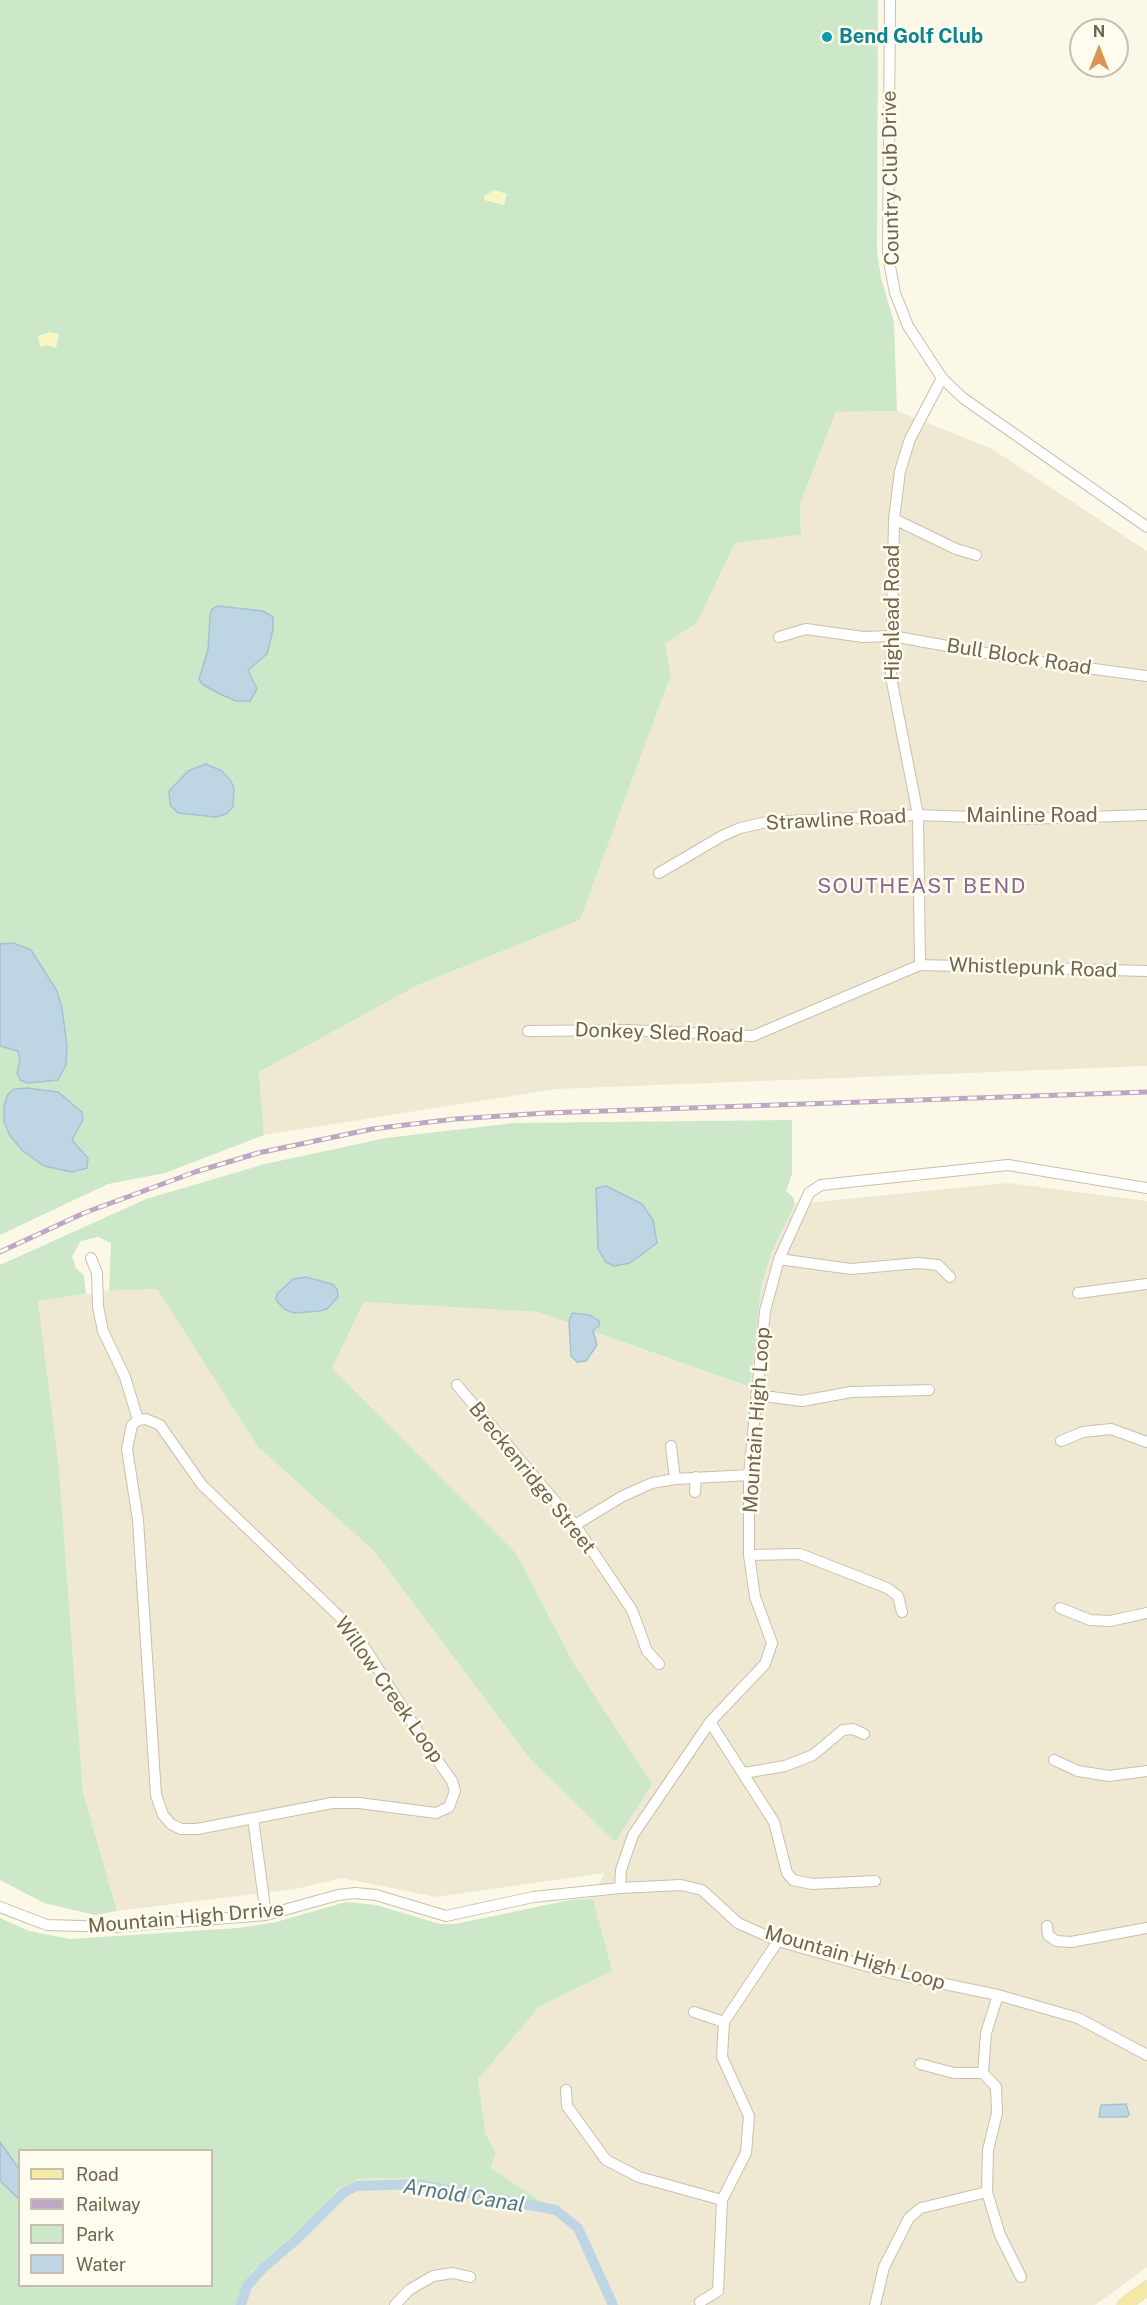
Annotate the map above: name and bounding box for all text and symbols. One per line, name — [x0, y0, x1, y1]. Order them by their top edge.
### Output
north arrow — [1069, 18, 1129, 78]
text: N — [1093, 22, 1105, 41]
place label: Bend Golf Club — [839, 25, 983, 49]
marker: Bend Golf Club — [820, 30, 834, 44]
street label: Country Club Drive — [877, 90, 905, 266]
street label: Highlead Road — [881, 545, 905, 681]
street label: Bull Block Road — [945, 634, 1093, 680]
street label: Strawline Road — [765, 804, 907, 836]
street label: Mainline Road — [966, 804, 1098, 828]
district label: SOUTHEAST BEND — [817, 874, 1027, 900]
street label: Whistlepunk Road — [948, 953, 1118, 983]
street label: Donkey Sled Road — [574, 1018, 744, 1048]
street label: Mountain High Loop — [739, 1326, 775, 1514]
street label: Breckenridge Street — [463, 1397, 601, 1559]
street label: Willow Creek Loop — [330, 1612, 448, 1768]
street label: Mountain High Drrive — [87, 1897, 285, 1939]
street label: Mountain High Loop — [762, 1921, 948, 1995]
legend — [18, 2149, 213, 2287]
text: Road — [76, 2164, 119, 2185]
water label: Arnold Canal — [402, 2174, 526, 2218]
text: Railway — [76, 2194, 141, 2215]
text: Park — [76, 2224, 114, 2245]
text: Water — [76, 2254, 126, 2275]

